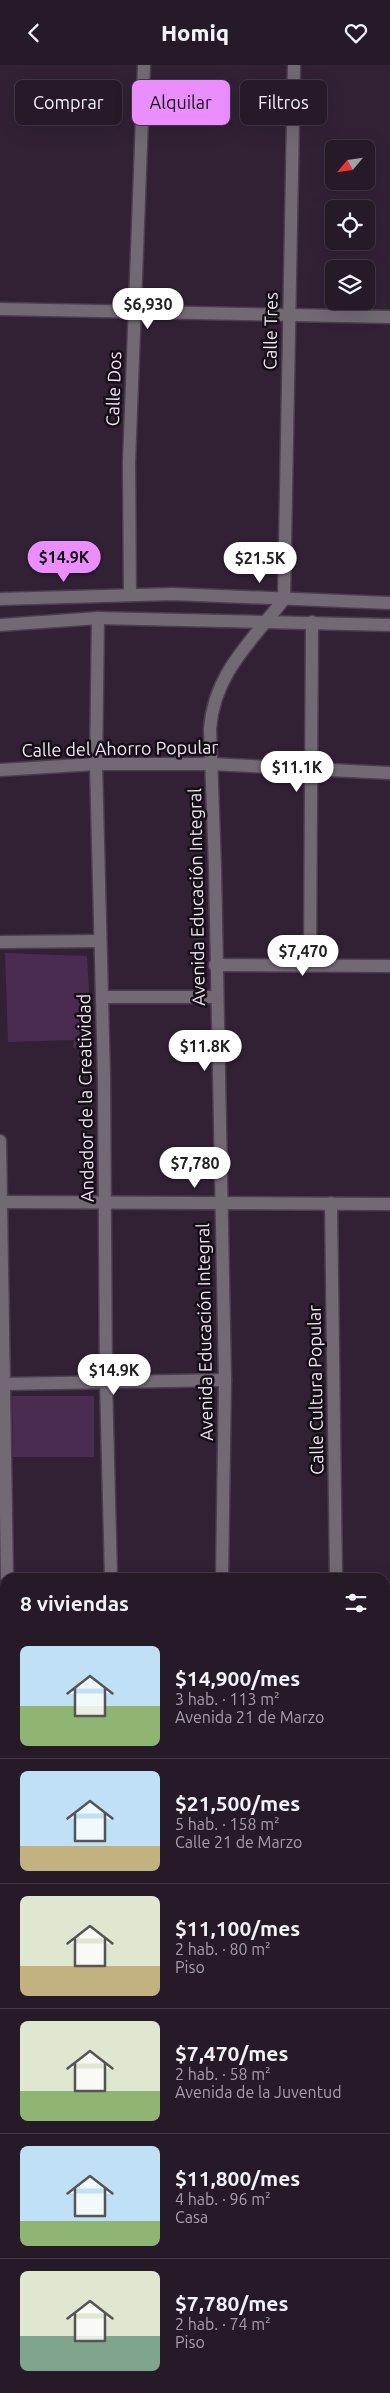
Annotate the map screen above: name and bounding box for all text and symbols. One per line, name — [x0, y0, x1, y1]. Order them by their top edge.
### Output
icon: back — [20, 19, 48, 47]
icon: heart — [342, 19, 370, 47]
text: Homiq — [161, 20, 229, 45]
chip: Comprar — [15, 80, 122, 125]
chip: Alquilar — [132, 80, 230, 125]
chip: Filtros — [240, 80, 327, 125]
north arrow — [325, 140, 375, 190]
map controls — [325, 140, 375, 310]
button: locate — [325, 200, 375, 250]
button: layers — [325, 260, 375, 310]
pin: $6,930 — [107, 287, 189, 330]
street label: Calle Tres — [259, 292, 281, 370]
text: $6,930 — [123, 295, 173, 313]
street label: Calle Dos — [102, 351, 124, 427]
pin: $14.9K — [23, 541, 105, 583]
pin: $21.5K — [219, 541, 301, 584]
text: $14.9K — [39, 548, 89, 566]
text: $21.5K — [235, 549, 285, 567]
street label: Calle del Ahorro Popular — [22, 736, 219, 760]
pin: $11.1K — [256, 751, 338, 793]
text: $11.1K — [272, 758, 322, 776]
street label: Avenida Educación Integral — [184, 788, 208, 1006]
pin: $7,470 — [262, 935, 344, 977]
text: $7,470 — [278, 942, 328, 960]
street label: Andador de la Creatividad — [73, 994, 97, 1202]
pin: $11.8K — [164, 1029, 246, 1072]
text: $11.8K — [180, 1037, 230, 1055]
pin: $7,780 — [154, 1147, 236, 1189]
text: $7,780 — [170, 1154, 220, 1172]
street label: Avenida Educación Integral — [192, 1223, 216, 1441]
street label: Calle Cultura Popular — [304, 1305, 326, 1475]
pin: $14.9K — [73, 1353, 155, 1396]
text: $14.9K — [89, 1361, 139, 1379]
icon: filters — [342, 1589, 370, 1617]
text: 8 viviendas — [20, 1591, 129, 1615]
icon: home — [60, 1666, 120, 1726]
text: $14,900/mes — [175, 1666, 300, 1690]
text: 3 hab. · 113 m² — [175, 1690, 280, 1708]
text: Avenida 21 de Marzo — [175, 1708, 324, 1726]
icon: home — [60, 1791, 120, 1851]
text: $21,500/mes — [175, 1791, 300, 1815]
text: 5 hab. · 158 m² — [175, 1815, 280, 1833]
text: Calle 21 de Marzo — [175, 1833, 302, 1851]
icon: home — [60, 1916, 120, 1976]
text: $11,100/mes — [175, 1916, 300, 1940]
text: 2 hab. · 80 m² — [175, 1940, 271, 1958]
text: Piso — [175, 1958, 205, 1976]
icon: home — [60, 2041, 120, 2101]
text: $7,470/mes — [175, 2041, 288, 2065]
text: 2 hab. · 58 m² — [175, 2065, 271, 2083]
text: Avenida de la Juventud — [175, 2083, 342, 2101]
icon: home — [60, 2166, 120, 2226]
text: $11,800/mes — [175, 2166, 300, 2190]
text: 4 hab. · 96 m² — [175, 2190, 271, 2208]
text: Casa — [175, 2208, 208, 2226]
icon: home — [60, 2291, 120, 2351]
text: $7,780/mes — [175, 2291, 288, 2315]
text: 2 hab. · 74 m² — [175, 2315, 271, 2333]
text: Piso — [175, 2333, 205, 2351]

